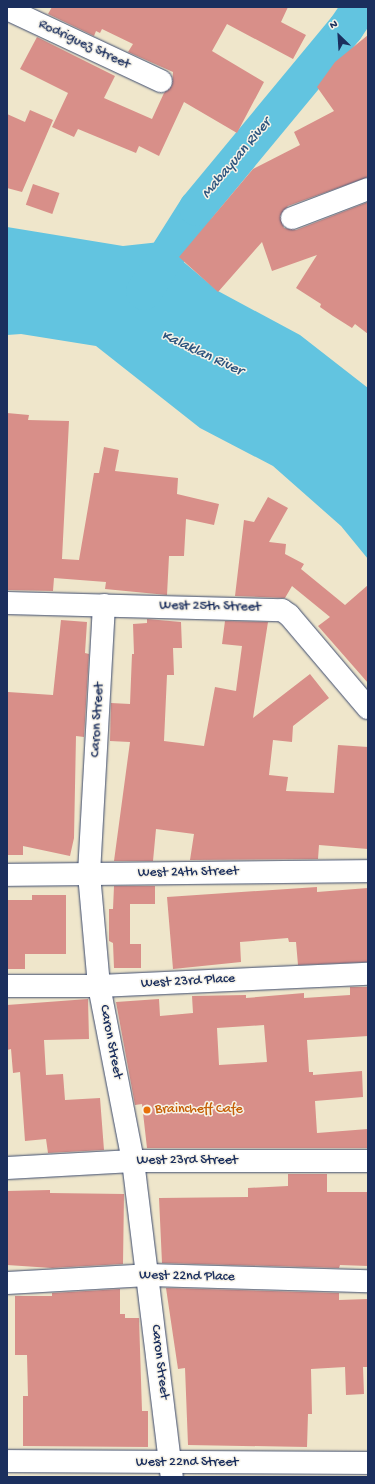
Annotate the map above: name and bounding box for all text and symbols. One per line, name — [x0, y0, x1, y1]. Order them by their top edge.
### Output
street label: Rodriguez Street — [35, 16, 133, 74]
north arrow — [319, 16, 359, 56]
text: N — [328, 18, 340, 32]
water label: Mabayuan River — [198, 115, 276, 203]
water label: Kalaklan River — [158, 327, 246, 381]
street label: West 25th Street — [159, 598, 261, 616]
street label: Caron Street — [88, 682, 108, 758]
street label: West 24th Street — [138, 864, 238, 882]
street label: West 23rd Place — [140, 971, 236, 993]
street label: Caron Street — [95, 1004, 125, 1080]
place label: Braincheff Cafe — [155, 1102, 243, 1118]
marker: Braincheff Cafe — [142, 1105, 152, 1115]
street label: West 23rd Street — [136, 1153, 238, 1169]
street label: West 22nd Place — [139, 1268, 235, 1286]
street label: Caron Street — [146, 1324, 172, 1400]
street label: West 22nd Street — [136, 1455, 238, 1471]

